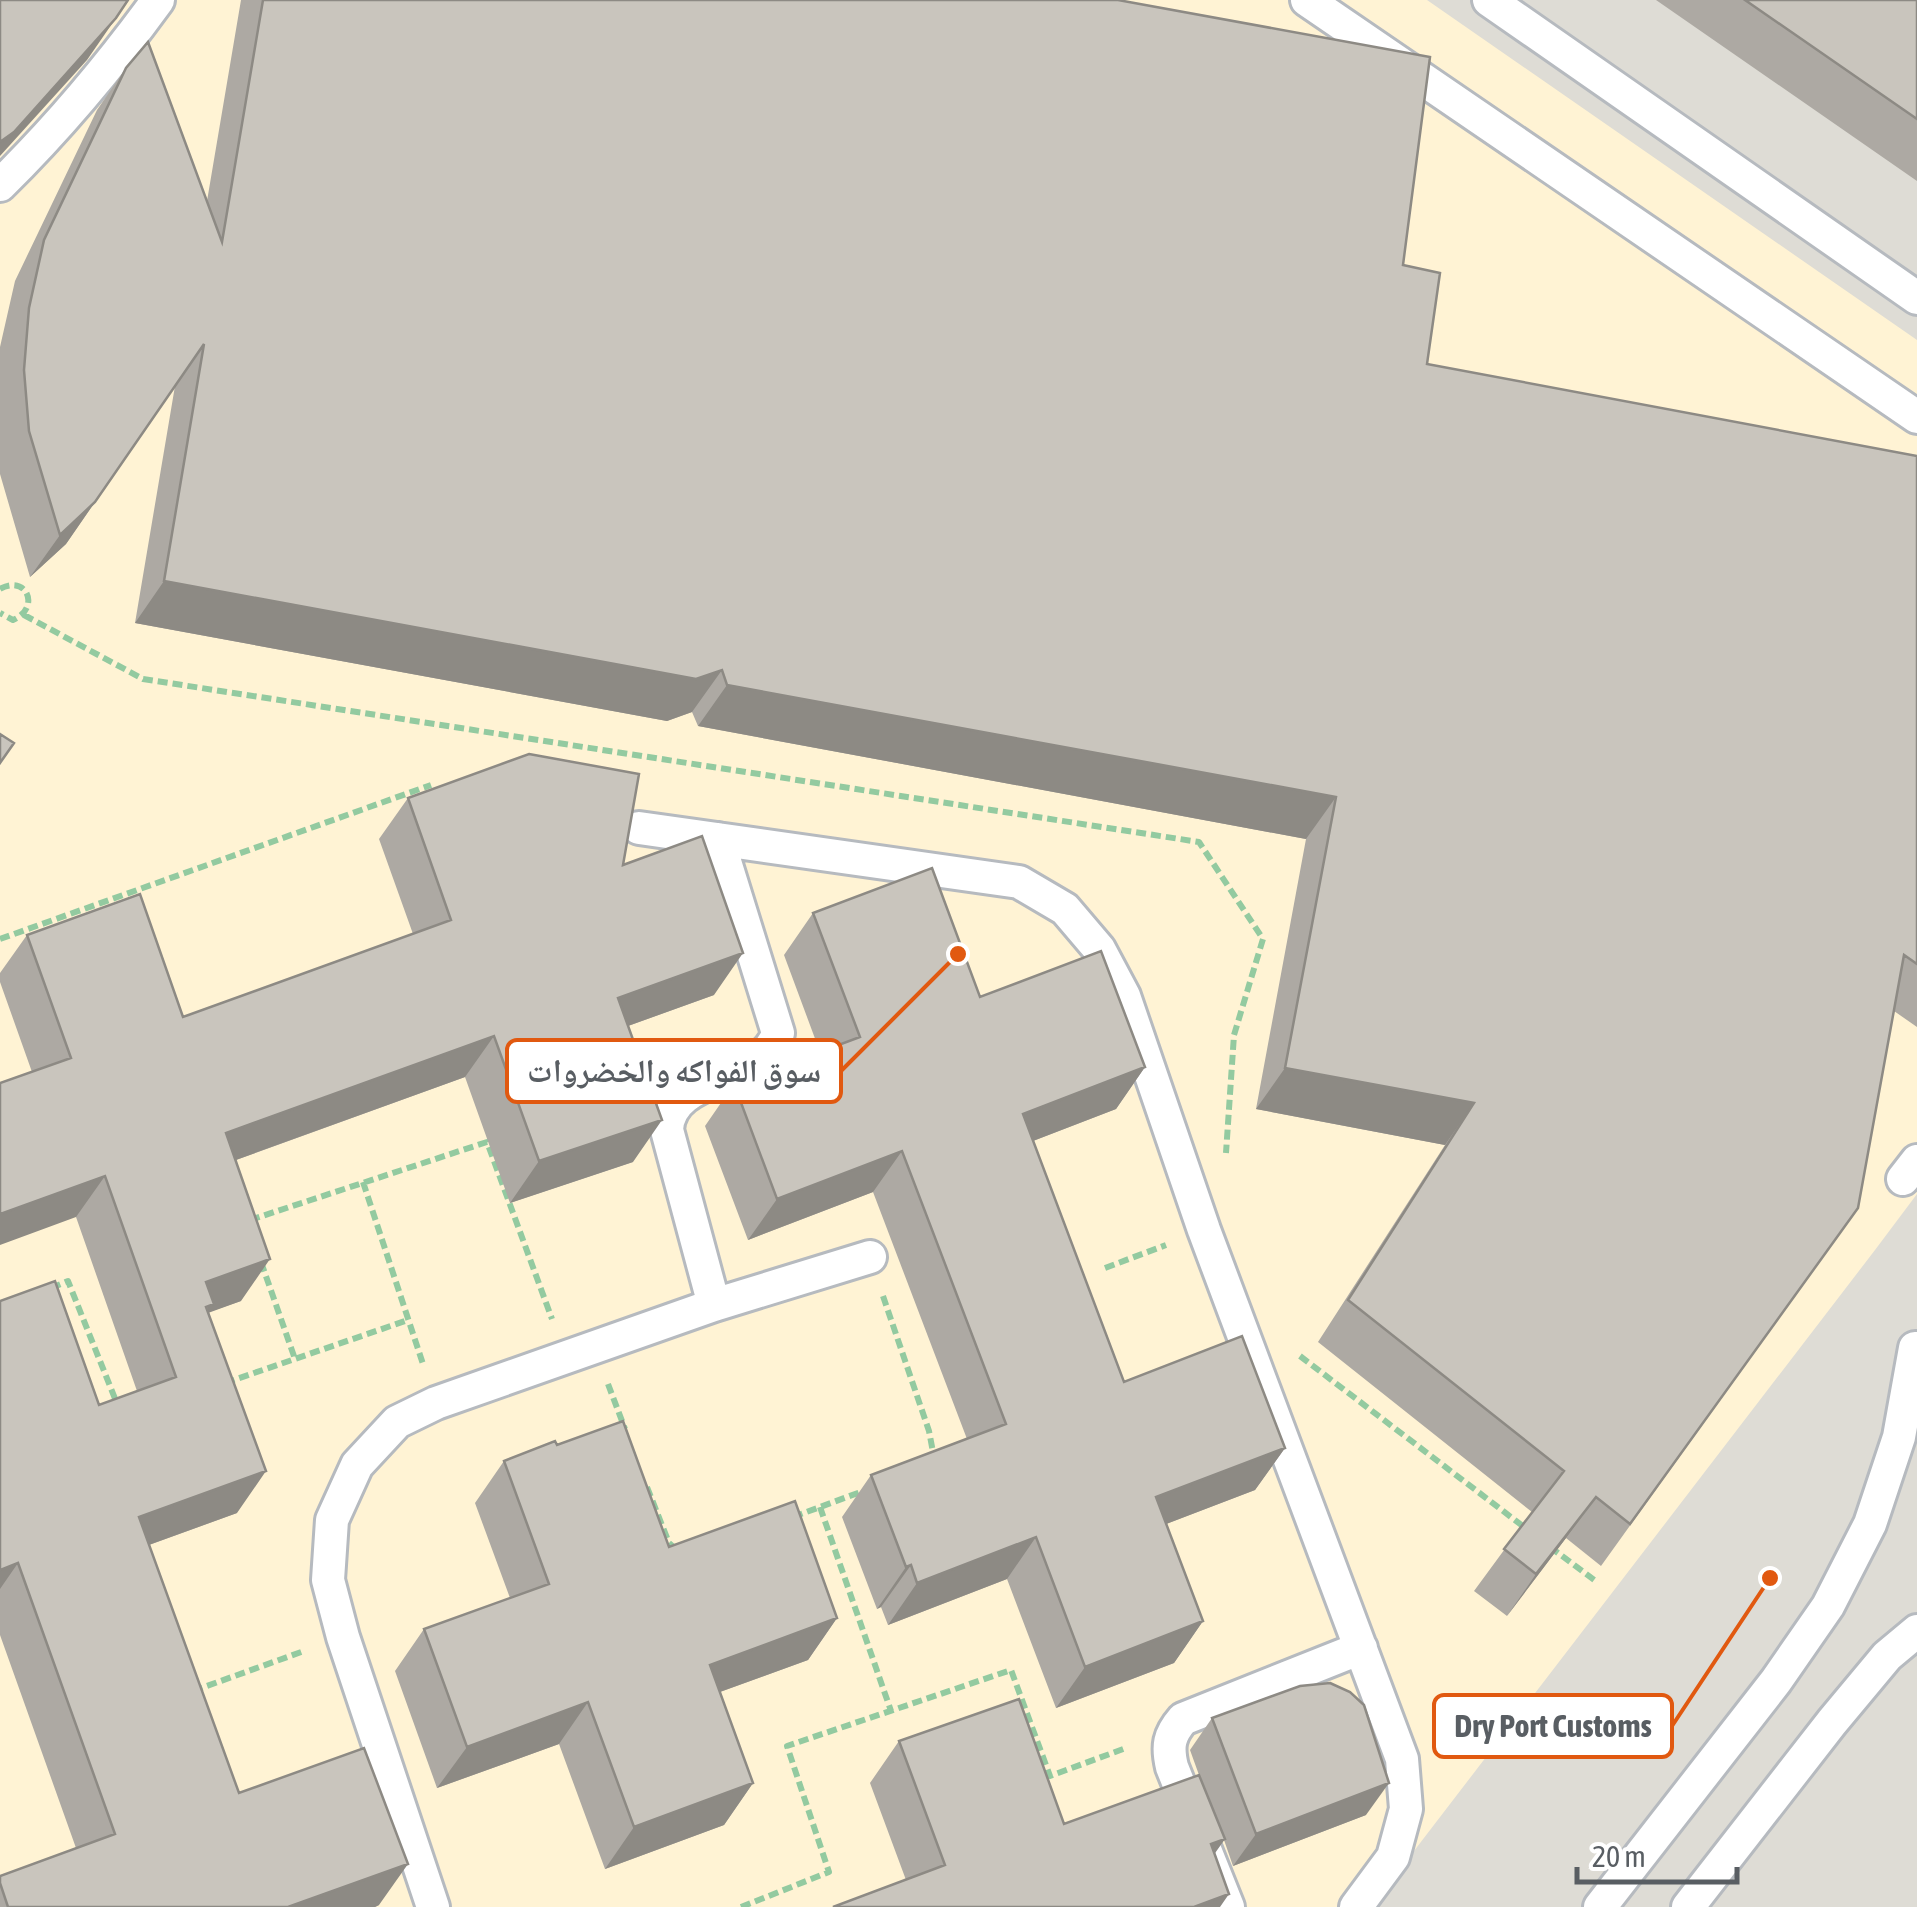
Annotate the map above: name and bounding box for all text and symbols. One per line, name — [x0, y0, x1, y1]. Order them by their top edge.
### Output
callout: سوق الفواكه والخضروات — [507, 1040, 841, 1102]
text: سوق الفواكه والخضروات — [527, 1052, 821, 1090]
callout: Dry Port Customs — [1434, 1695, 1672, 1757]
text: Dry Port Customs — [1454, 1707, 1652, 1744]
scale bar — [1577, 1822, 1737, 1884]
text: 20 m — [1592, 1839, 1646, 1873]

